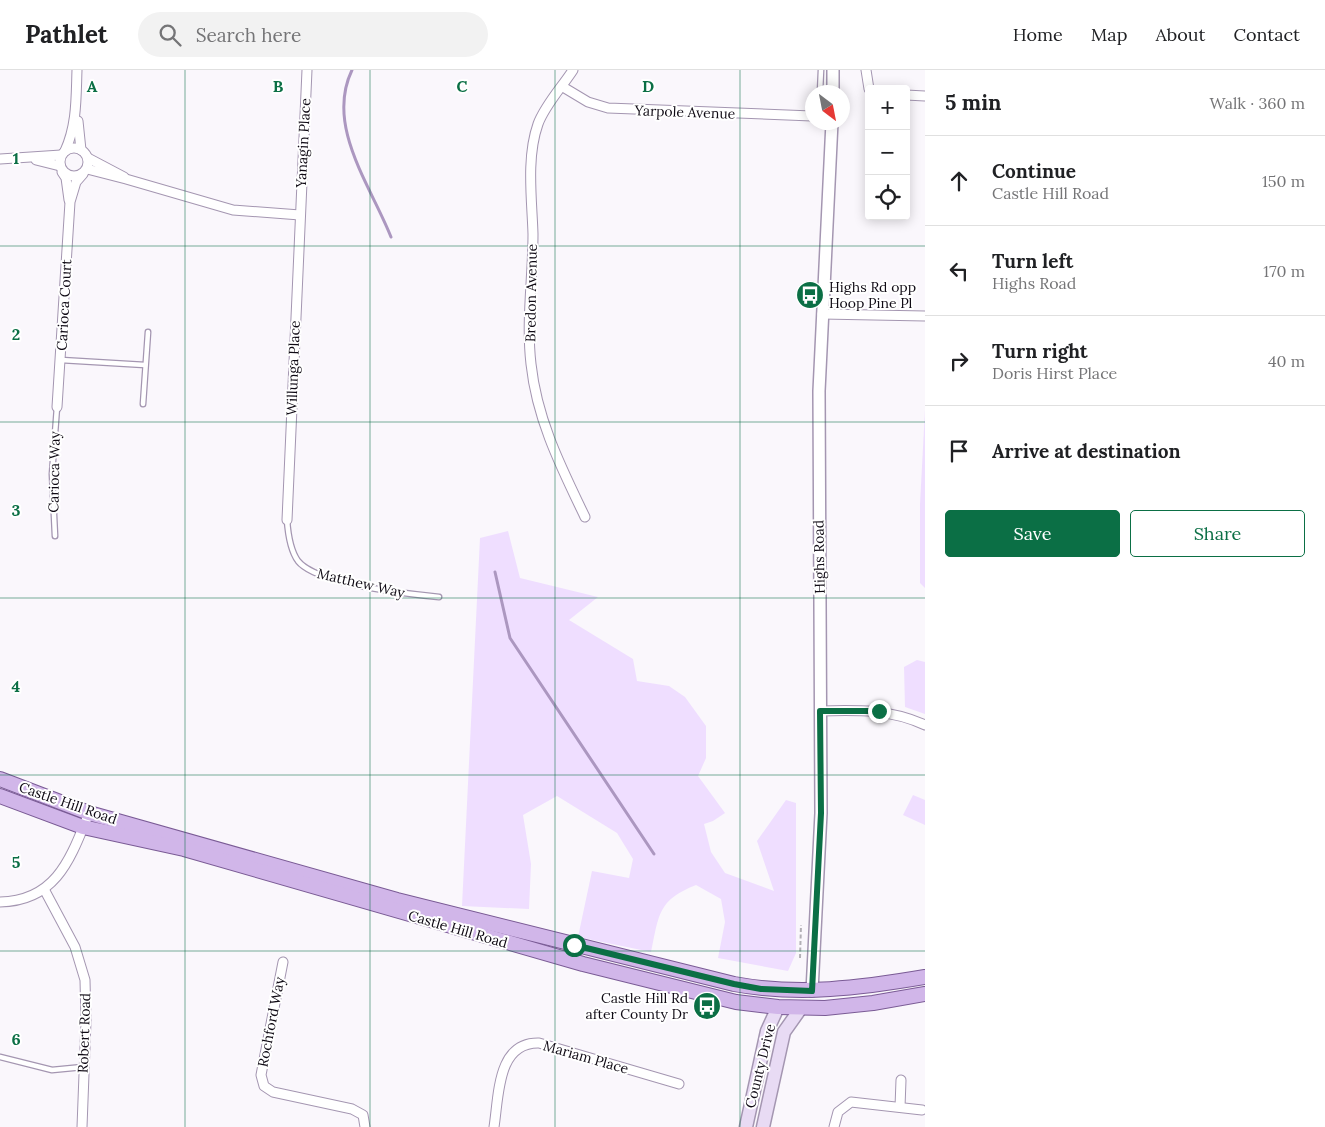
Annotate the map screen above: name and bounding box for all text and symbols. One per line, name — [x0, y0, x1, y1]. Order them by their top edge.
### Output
search box — [138, 12, 488, 57]
text: Pathlet — [25, 19, 108, 50]
icon: search — [156, 21, 184, 49]
text: Search here — [196, 23, 301, 47]
text: Home — [1013, 23, 1063, 46]
text: Map — [1091, 23, 1127, 46]
text: About — [1155, 23, 1205, 46]
text: Contact — [1233, 23, 1300, 46]
text: A — [87, 76, 98, 96]
text: B — [273, 76, 284, 96]
text: C — [456, 76, 468, 96]
text: D — [642, 76, 654, 96]
north arrow — [805, 85, 850, 130]
map controls — [865, 85, 910, 220]
button: + — [865, 85, 910, 130]
text: 5 min — [945, 89, 1001, 116]
text: Walk · 360 m — [1209, 93, 1305, 113]
street label: Yanagin Place — [292, 97, 314, 189]
street label: Yarpole Avenue — [633, 101, 736, 123]
button: − — [865, 130, 910, 175]
text: 1 — [13, 148, 19, 168]
text: Continue — [992, 159, 1076, 183]
icon: ahead — [945, 167, 973, 195]
text: 150 m — [1262, 171, 1305, 191]
button: locate — [865, 175, 910, 220]
text: Castle Hill Road — [992, 183, 1109, 203]
street label: Bredon Avenue — [521, 243, 541, 342]
text: Turn left — [992, 249, 1073, 273]
icon: left — [945, 257, 973, 285]
street label: Carioca Court — [53, 258, 75, 351]
text: 170 m — [1263, 261, 1305, 281]
text: Highs Road — [992, 273, 1076, 293]
place label: Highs Rd opp Hoop Pine Pl — [829, 278, 916, 312]
bus stop icon: Highs Rd opp Hoop Pine Pl — [795, 280, 825, 310]
street label: Willunga Place — [282, 320, 304, 416]
text: 2 — [12, 324, 20, 344]
text: Turn right — [992, 339, 1088, 363]
icon: right — [945, 347, 973, 375]
text: 40 m — [1268, 351, 1305, 371]
text: Doris Hirst Place — [992, 363, 1117, 383]
street label: Carioca Way — [44, 431, 64, 513]
icon: arrive — [945, 437, 973, 465]
text: Arrive at destination — [992, 439, 1181, 463]
text: 3 — [12, 500, 21, 520]
button: Save — [945, 510, 1120, 557]
button: Share — [1130, 510, 1305, 557]
street label: Highs Road — [809, 520, 829, 594]
street label: Matthew Way — [315, 564, 407, 602]
text: 4 — [12, 676, 21, 696]
route end — [868, 700, 891, 723]
street label: Castle Hill Road — [17, 778, 119, 828]
text: 5 — [12, 852, 21, 872]
street label: Castle Hill Road — [406, 906, 510, 952]
route start — [563, 934, 586, 957]
street label: Rochford Way — [253, 975, 289, 1069]
place label: Castle Hill Rd after County Dr — [585, 989, 688, 1023]
bus stop icon: Castle Hill Rd after County Dr — [692, 991, 722, 1021]
street label: Robert Road — [74, 993, 94, 1073]
street label: County Drive — [741, 1022, 779, 1110]
text: 6 — [11, 1029, 21, 1049]
street label: Mariam Place — [541, 1036, 631, 1078]

